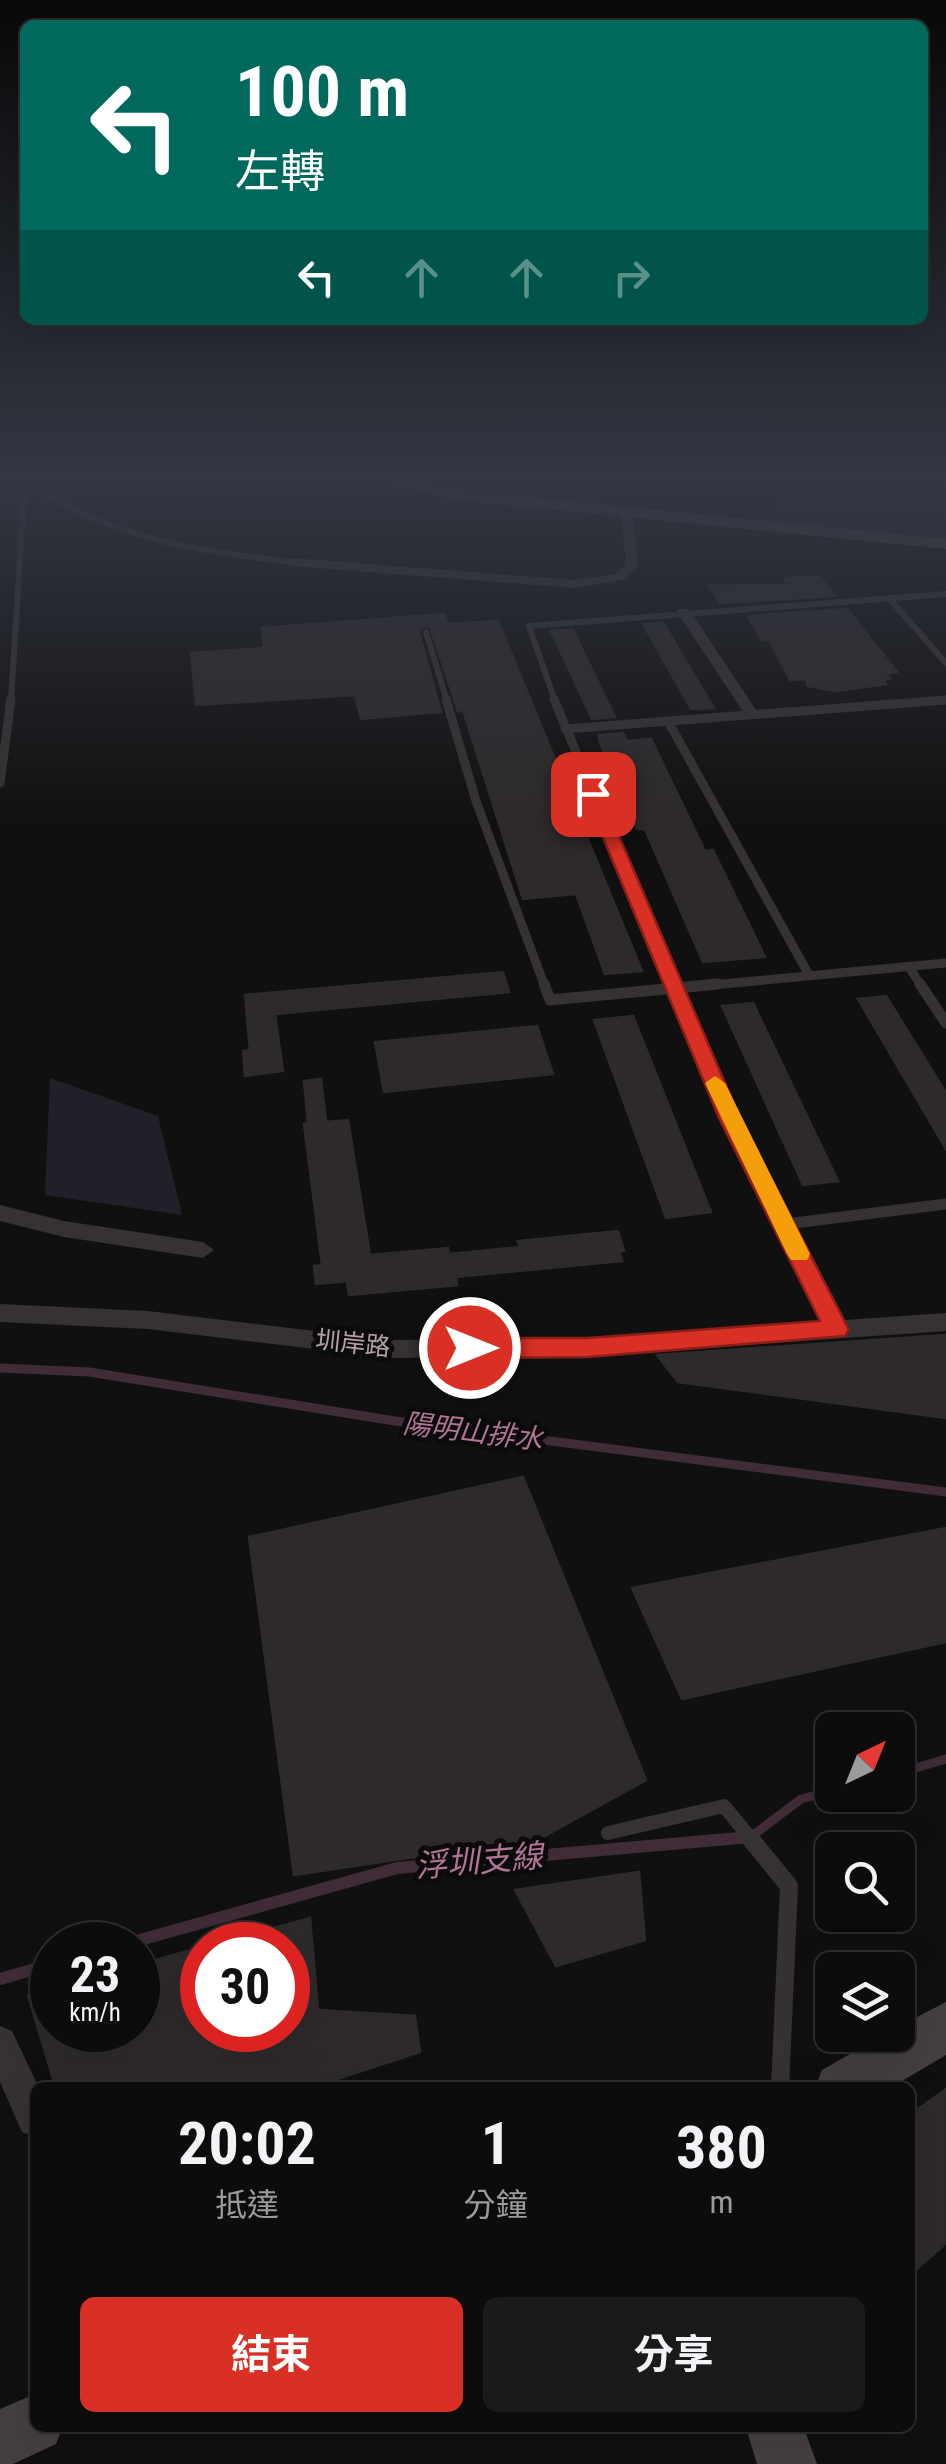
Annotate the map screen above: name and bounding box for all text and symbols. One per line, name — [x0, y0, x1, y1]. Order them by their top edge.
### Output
text: 100 m — [235, 51, 409, 133]
icon: left — [70, 60, 200, 190]
text: 左轉 — [235, 145, 325, 198]
icon: left — [289, 250, 344, 305]
icon: ahead — [394, 250, 449, 305]
icon: ahead — [499, 250, 554, 305]
icon: right — [604, 250, 659, 305]
pin — [551, 752, 636, 837]
icon: arrive — [566, 767, 621, 822]
position arrow — [418, 1296, 522, 1400]
street label: 圳岸路 — [314, 1325, 392, 1362]
water label: 陽明山排水 — [401, 1407, 546, 1457]
north arrow — [815, 1712, 915, 1812]
map controls — [815, 1712, 915, 2052]
button: search — [815, 1832, 915, 1932]
water label: 浮圳支線 — [414, 1836, 547, 1886]
speed limit sign: 30 — [180, 1922, 310, 2052]
text: 23 — [70, 1946, 120, 2004]
button: layers — [815, 1952, 915, 2052]
text: km/h — [69, 1998, 121, 2027]
text: 20:02 — [178, 2108, 316, 2179]
text: 1 — [481, 2108, 511, 2179]
text: 380 — [676, 2112, 767, 2183]
text: m — [709, 2183, 733, 2221]
text: 抵達 — [215, 2186, 279, 2224]
text: 分鐘 — [464, 2186, 528, 2224]
button: 結束 — [80, 2297, 463, 2412]
button: 分享 — [483, 2297, 865, 2412]

